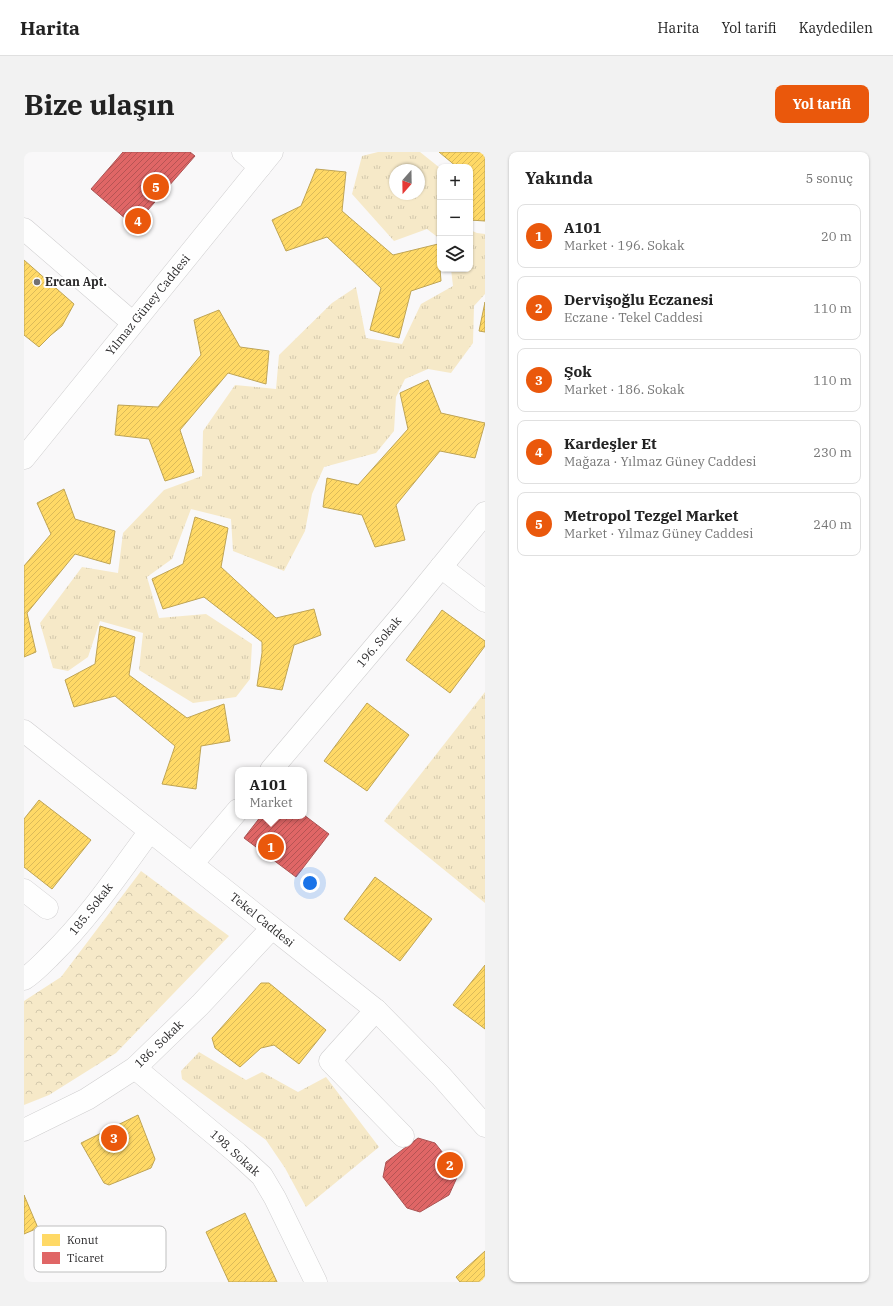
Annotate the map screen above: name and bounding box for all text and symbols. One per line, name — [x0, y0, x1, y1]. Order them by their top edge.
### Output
text: Harita — [20, 16, 80, 40]
text: Harita — [658, 19, 699, 37]
text: Yol tarifi — [721, 19, 777, 37]
text: Kaydedilen — [799, 19, 873, 37]
button: Yol tarifi — [775, 85, 869, 123]
text: Bize ulaşın — [24, 86, 175, 123]
north arrow — [389, 164, 425, 200]
map controls — [437, 164, 473, 272]
button: + — [437, 164, 473, 200]
text: Yakında — [525, 167, 593, 189]
text: 5 sonuç — [805, 170, 853, 187]
pin: 5 — [143, 172, 169, 202]
button: − — [437, 200, 473, 236]
pin: 4 — [125, 206, 151, 236]
text: A101 — [564, 218, 602, 237]
text: 1 — [535, 228, 543, 245]
text: 20 m — [821, 228, 852, 245]
button: layers — [437, 236, 473, 272]
text: Market · 196. Sokak — [564, 237, 685, 254]
street label: Yılmaz Güney Caddesi — [102, 251, 193, 358]
place label: Ercan Apt. — [45, 274, 107, 289]
marker: Ercan Apt. — [32, 277, 42, 287]
text: Dervişoğlu Eczanesi — [564, 290, 713, 309]
text: 2 — [535, 300, 543, 317]
text: 110 m — [813, 300, 852, 317]
text: Eczane · Tekel Caddesi — [564, 309, 703, 326]
text: Şok — [564, 362, 592, 381]
text: 3 — [535, 372, 543, 389]
text: 110 m — [813, 372, 852, 389]
text: Market · 186. Sokak — [564, 381, 685, 398]
text: Kardeşler Et — [564, 434, 657, 453]
text: 4 — [535, 444, 543, 461]
text: 230 m — [813, 444, 852, 461]
text: Mağaza · Yılmaz Güney Caddesi — [564, 453, 756, 470]
text: Metropol Tezgel Market — [564, 506, 738, 525]
text: 5 — [535, 516, 543, 533]
text: 240 m — [813, 516, 852, 533]
text: Market · Yılmaz Güney Caddesi — [564, 525, 753, 542]
street label: 196. Sokak — [353, 613, 404, 670]
popup — [235, 767, 307, 819]
text: A101 — [249, 775, 287, 794]
text: Market — [249, 794, 293, 811]
pin: 1 — [258, 832, 284, 862]
your location — [300, 873, 320, 893]
street label: 185. Sokak — [66, 880, 116, 938]
street label: Tekel Caddesi — [227, 889, 298, 950]
street label: 186. Sokak — [131, 1017, 186, 1071]
pin: 3 — [101, 1123, 127, 1153]
street label: 198. Sokak — [207, 1126, 263, 1179]
pin: 2 — [437, 1150, 463, 1180]
legend — [34, 1226, 166, 1272]
text: Konut — [67, 1233, 99, 1247]
text: Ticaret — [67, 1251, 104, 1265]

